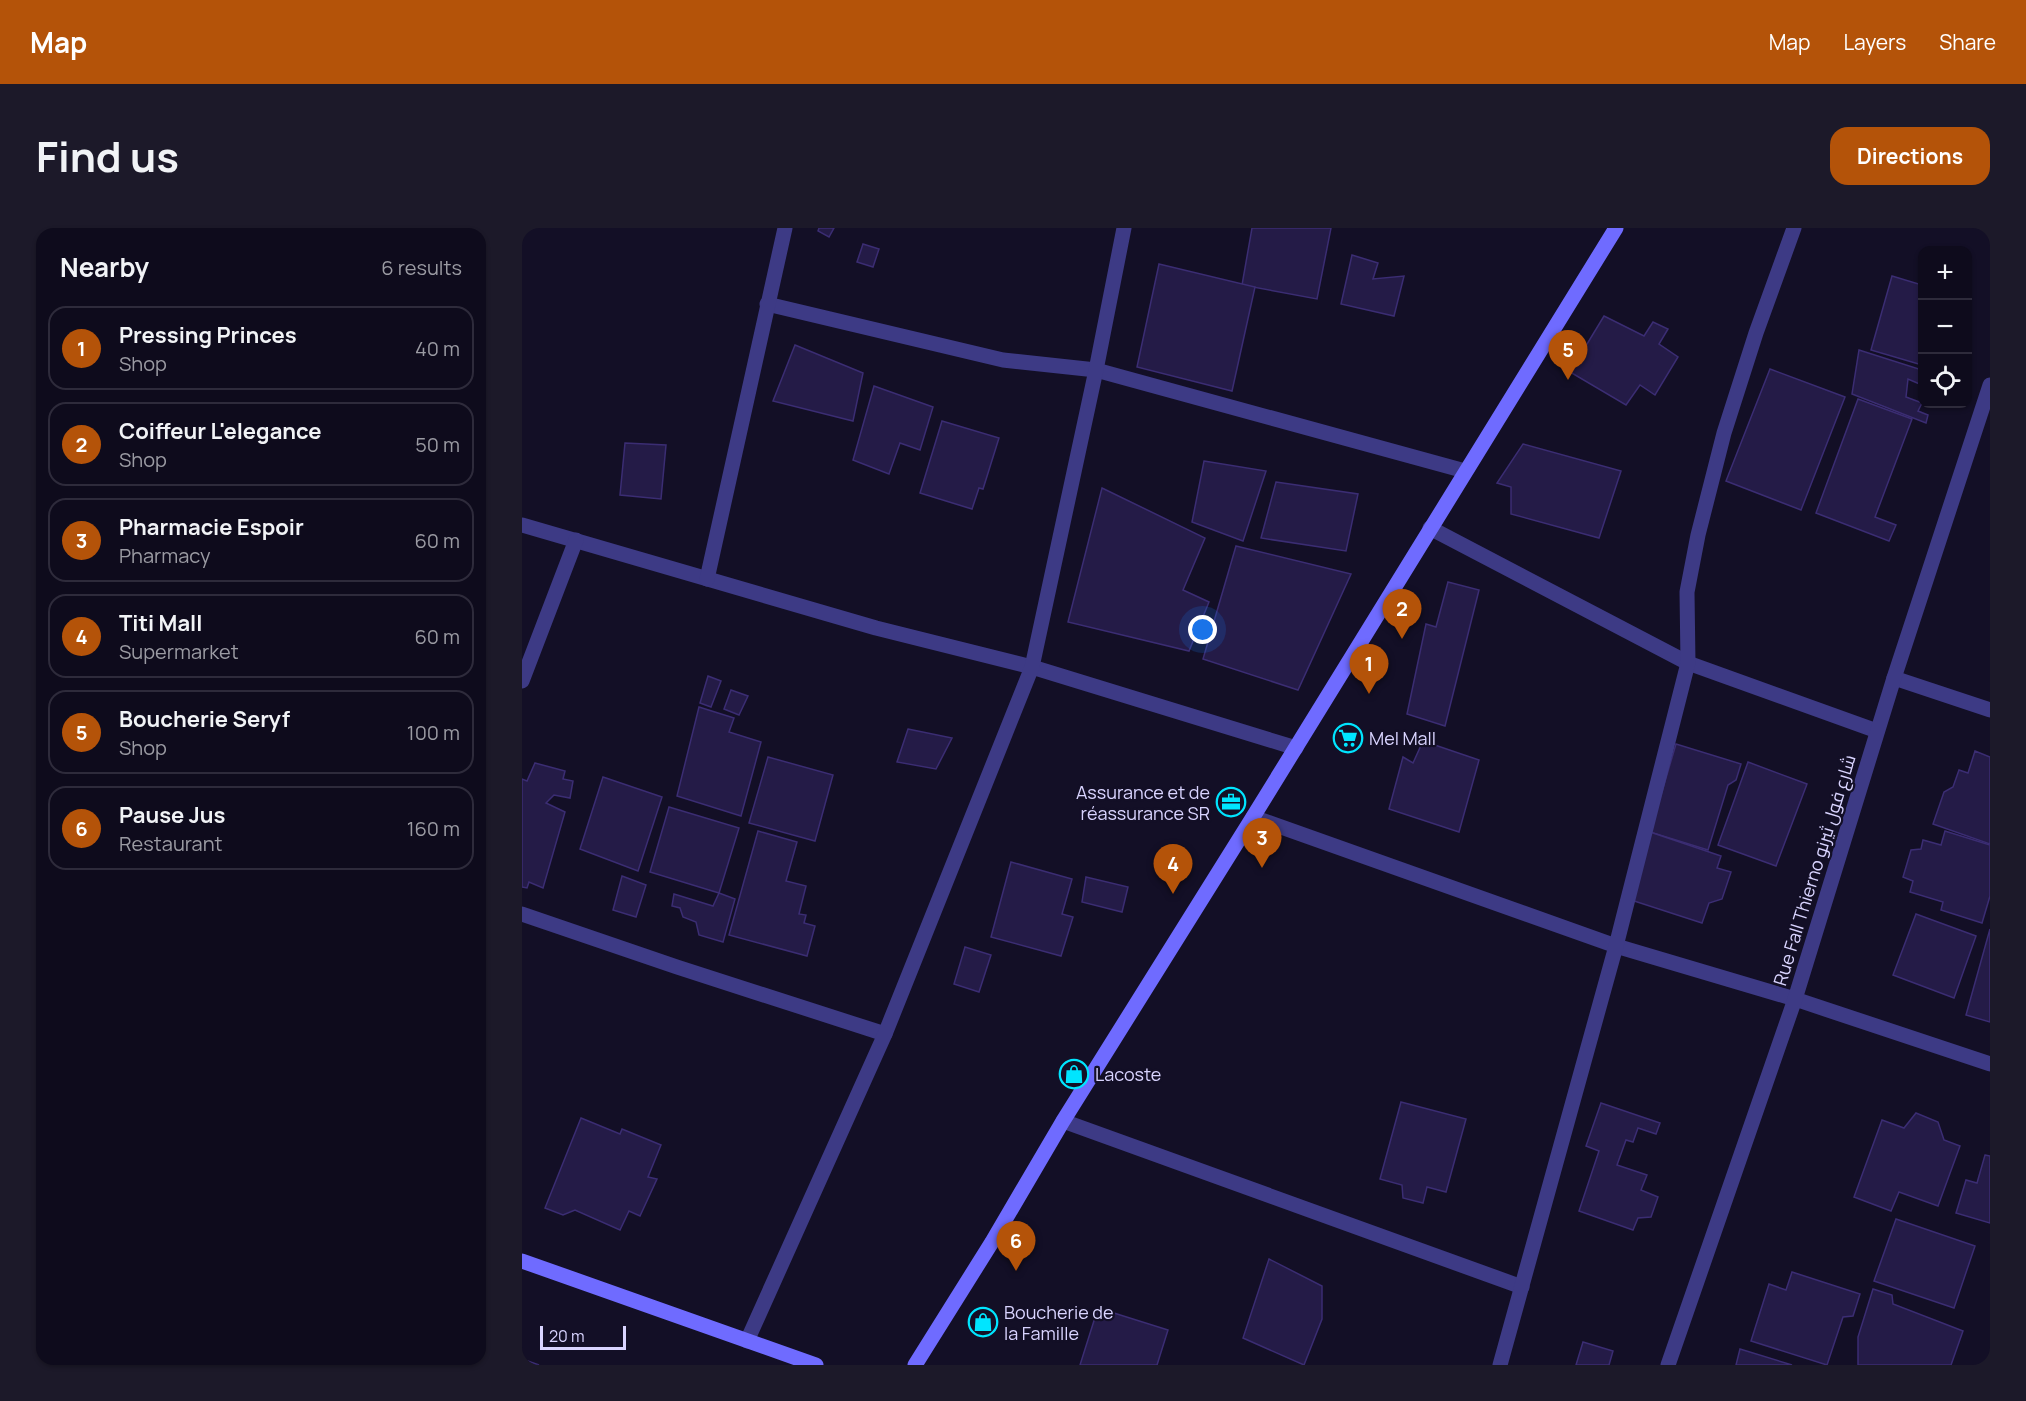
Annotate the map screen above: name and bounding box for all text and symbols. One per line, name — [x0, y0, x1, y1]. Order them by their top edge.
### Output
text: Map — [30, 23, 87, 61]
text: Map — [1769, 28, 1810, 56]
text: Layers — [1843, 28, 1906, 56]
text: Share — [1939, 28, 1996, 56]
text: Find us — [36, 127, 179, 185]
button: Directions — [1830, 127, 1990, 185]
map controls — [1918, 246, 1972, 408]
button: + — [1918, 246, 1972, 300]
text: Nearby — [60, 249, 149, 285]
text: 6 results — [381, 254, 462, 281]
button: − — [1918, 300, 1972, 354]
text: Pressing Princes — [119, 320, 297, 350]
pin: 5 — [1548, 330, 1588, 380]
text: 1 — [77, 335, 86, 362]
text: 40 m — [415, 335, 460, 362]
text: Shop — [119, 350, 167, 377]
button: locate — [1918, 354, 1972, 408]
text: Coiffeur L'elegance — [119, 416, 321, 446]
text: 2 — [76, 431, 87, 458]
text: 50 m — [415, 431, 460, 458]
text: Shop — [119, 446, 167, 473]
text: Pharmacie Espoir — [119, 512, 304, 542]
text: 3 — [76, 527, 87, 554]
text: 60 m — [414, 527, 460, 554]
text: Pharmacy — [119, 542, 211, 569]
pin: 2 — [1382, 590, 1422, 639]
text: Titi Mall — [119, 608, 202, 638]
your location — [1188, 615, 1217, 644]
text: 4 — [75, 623, 88, 650]
text: 60 m — [414, 623, 460, 650]
text: Supermarket — [119, 638, 239, 665]
pin: 1 — [1350, 644, 1388, 694]
text: Boucherie Seryf — [119, 704, 290, 734]
text: 5 — [76, 719, 87, 746]
text: 100 m — [407, 719, 460, 746]
supermarket icon: Mel Mall — [1332, 722, 1364, 754]
place label: Mel Mall — [1369, 726, 1436, 750]
text: Shop — [119, 734, 167, 761]
street label: Rue Fall Thierno شارع فول ثيرنو — [1767, 751, 1862, 989]
place label: Assurance et de réassurance SR — [1076, 780, 1210, 825]
office icon: Assurance et de réassurance SR — [1215, 786, 1247, 818]
text: Pause Jus — [119, 800, 225, 830]
text: 6 — [75, 815, 88, 842]
text: 160 m — [407, 815, 460, 842]
pin: 3 — [1242, 818, 1282, 868]
text: Restaurant — [119, 830, 223, 857]
pin: 4 — [1154, 844, 1192, 894]
shop icon: Lacoste — [1058, 1058, 1090, 1090]
place label: Lacoste — [1095, 1062, 1161, 1086]
pin: 6 — [996, 1222, 1036, 1271]
place label: Boucherie de la Famille — [1004, 1300, 1114, 1345]
shop icon: Boucherie de la Famille — [967, 1306, 999, 1338]
scale bar — [540, 1323, 626, 1350]
text: 20 m — [549, 1325, 585, 1347]

